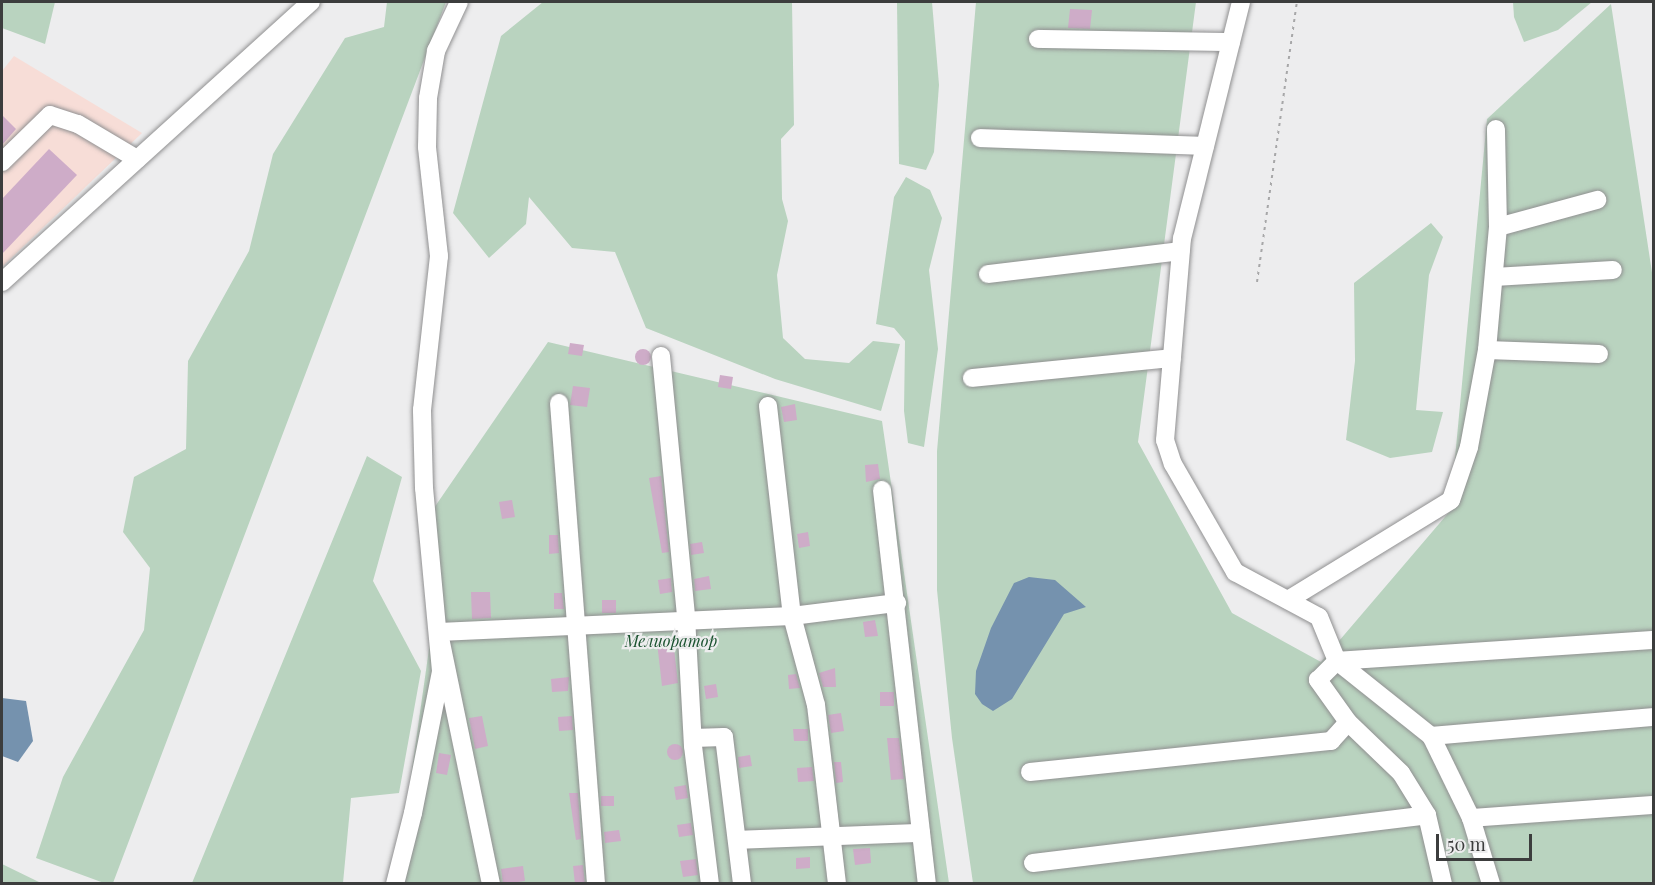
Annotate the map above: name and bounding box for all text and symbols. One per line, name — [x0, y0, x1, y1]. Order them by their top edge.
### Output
park label: Мелиоратор — [625, 631, 717, 651]
scale bar — [1439, 822, 1535, 860]
text: 50 m — [1447, 832, 1486, 856]

